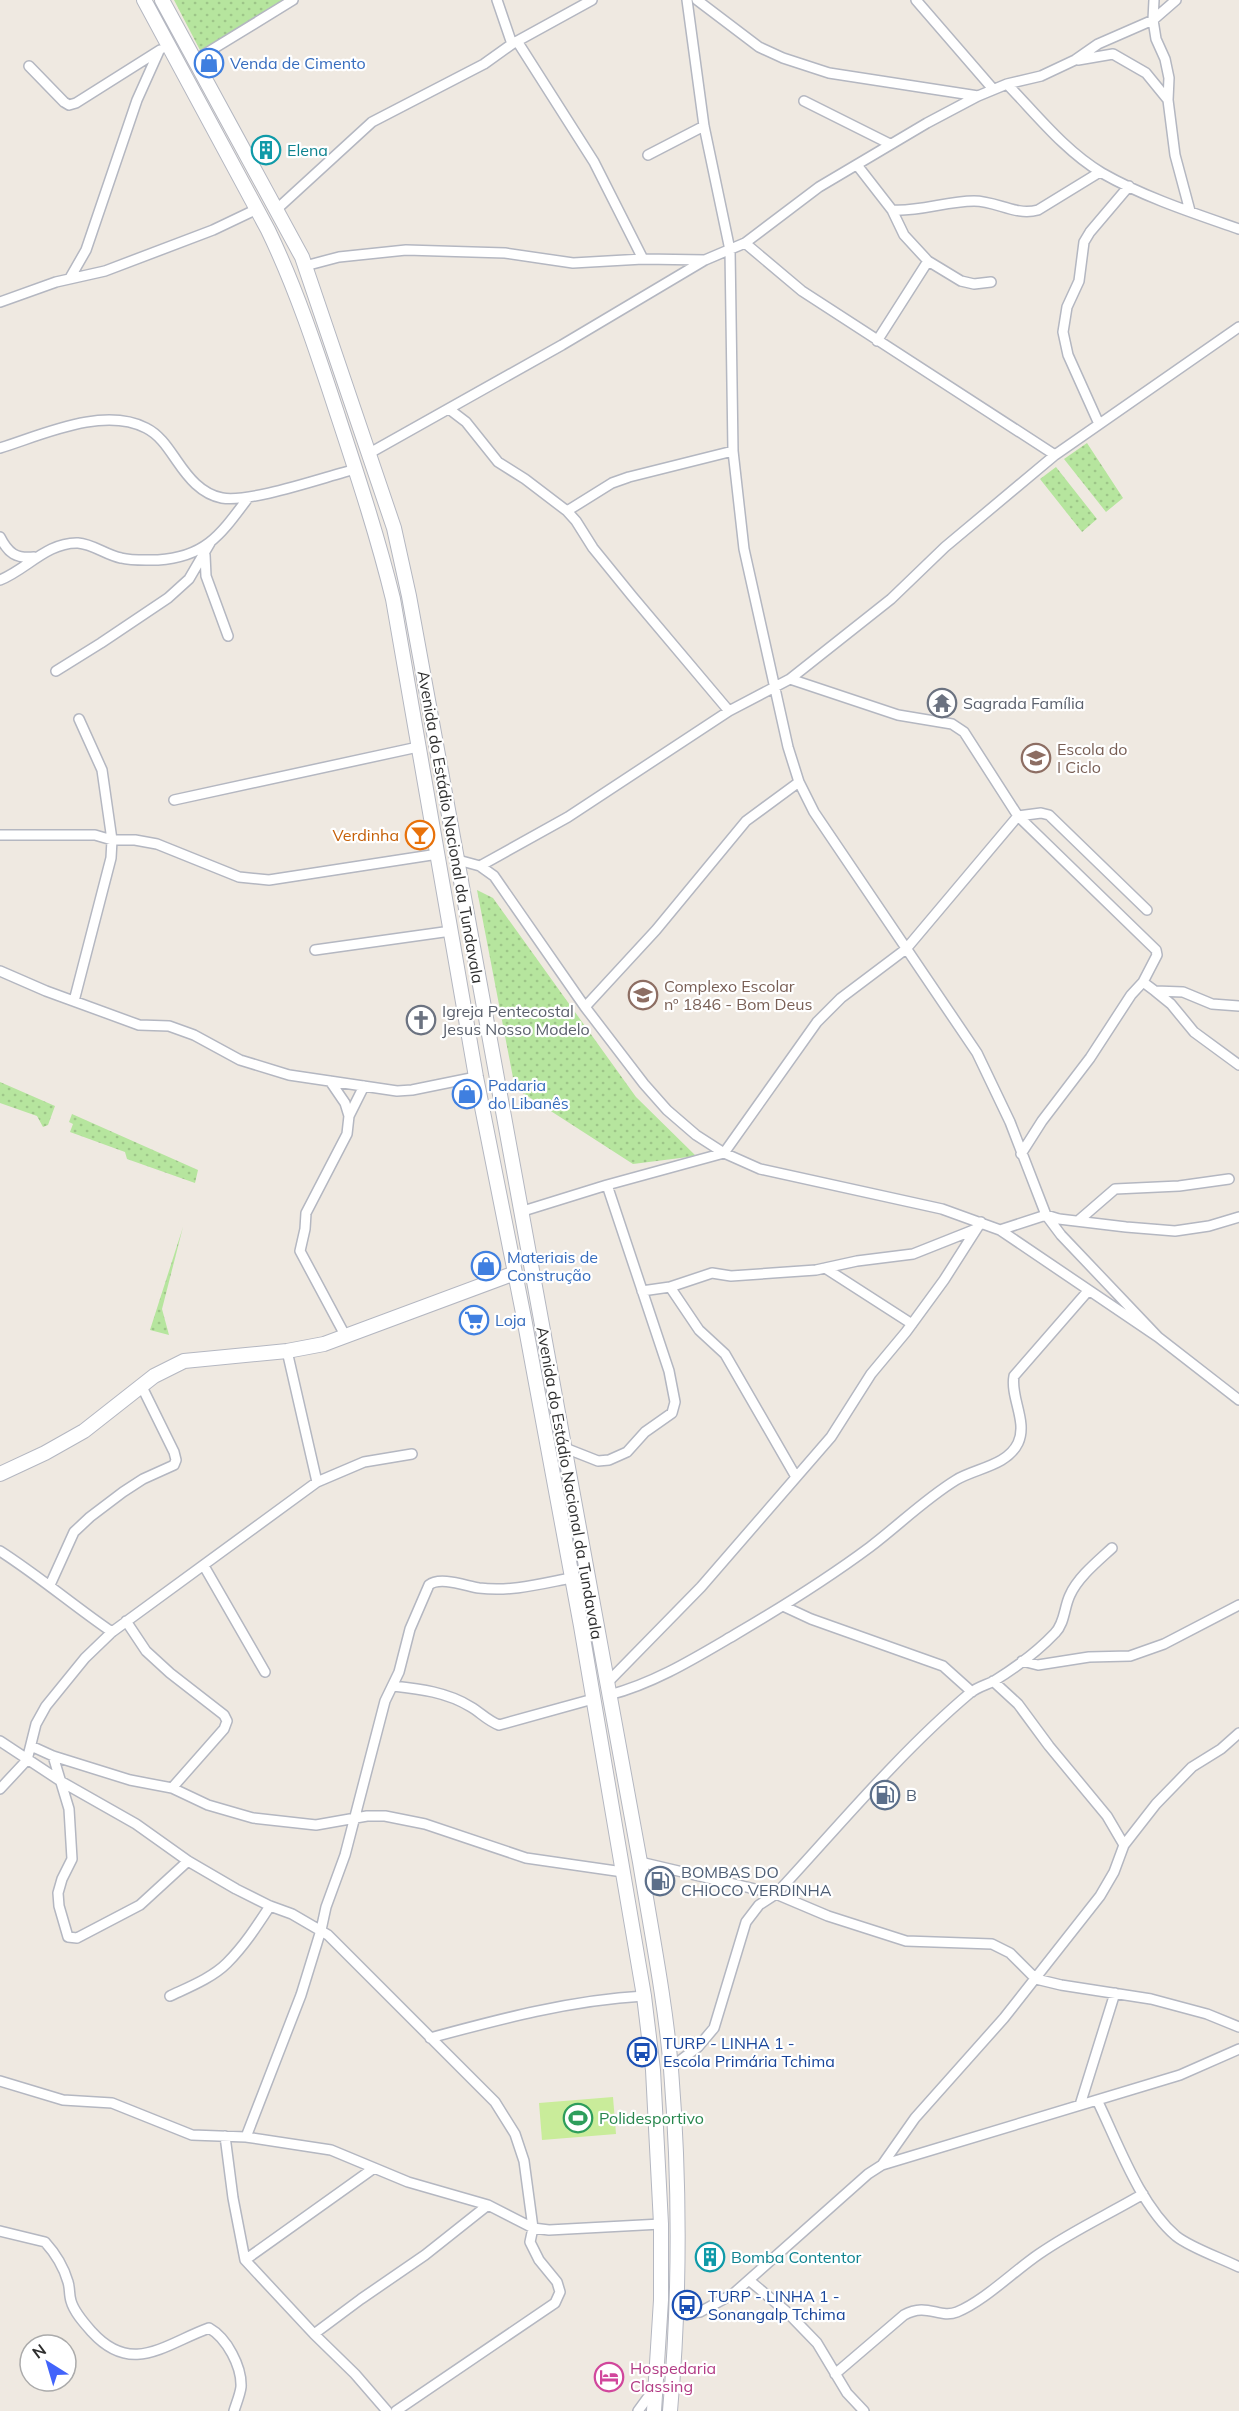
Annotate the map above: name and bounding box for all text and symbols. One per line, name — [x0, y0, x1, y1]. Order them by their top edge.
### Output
shop icon: Venda de Cimento — [193, 47, 225, 79]
place label: Venda de Cimento — [230, 53, 366, 73]
building icon: Elena — [250, 134, 282, 166]
place label: Elena — [287, 140, 328, 160]
street label: Avenida do Estádio Nacional da Tundavala — [414, 669, 488, 985]
temple icon: Sagrada Família — [926, 687, 958, 719]
place label: Sagrada Família — [963, 693, 1084, 713]
place label: Escola do I Ciclo — [1057, 739, 1127, 777]
school or university icon: Escola do I Ciclo — [1020, 742, 1052, 774]
bar icon: Verdinha — [404, 819, 436, 851]
place label: Verdinha — [333, 825, 399, 845]
place label: Complexo Escolar nº 1846 - Bom Deus — [664, 976, 812, 1014]
school or university icon: Complexo Escolar nº 1846 - Bom Deus — [627, 979, 659, 1011]
place label: Igreja Pentecostal Jesus Nosso Modelo — [442, 1001, 590, 1039]
church icon: Igreja Pentecostal Jesus Nosso Modelo — [405, 1004, 437, 1036]
place label: Padaria do Libanês — [488, 1075, 569, 1113]
shop icon: Padaria do Libanês — [451, 1078, 483, 1110]
place label: Materiais de Construção — [507, 1247, 598, 1285]
shop icon: Materiais de Construção — [470, 1250, 502, 1282]
supermarket icon: Loja — [458, 1304, 490, 1336]
place label: Loja — [495, 1310, 526, 1330]
street label: Avenida do Estádio Nacional da Tundavala — [533, 1325, 607, 1641]
fuel station icon: B — [869, 1779, 901, 1811]
place label: B — [906, 1785, 917, 1805]
place label: BOMBAS DO CHIOCO VERDINHA — [681, 1862, 832, 1900]
fuel station icon: BOMBAS DO CHIOCO VERDINHA — [644, 1865, 676, 1897]
place label: TURP - LINHA 1 - Escola Primária Tchima — [663, 2033, 835, 2071]
bus stop icon: TURP - LINHA 1 - Escola Primária Tchima — [626, 2036, 658, 2068]
sports icon: Polidesportivo — [562, 2102, 594, 2134]
place label: Polidesportivo — [599, 2108, 704, 2128]
building icon: Bomba Contentor — [694, 2241, 726, 2273]
place label: Bomba Contentor — [731, 2247, 862, 2267]
place label: TURP - LINHA 1 - Sonangalp Tchima — [708, 2286, 845, 2324]
bus stop icon: TURP - LINHA 1 - Sonangalp Tchima — [671, 2289, 703, 2321]
north arrow — [18, 2333, 78, 2393]
text: N — [28, 2339, 50, 2363]
place label: Hospedaria Classing — [630, 2358, 716, 2396]
hotel icon: Hospedaria Classing — [593, 2361, 625, 2393]

